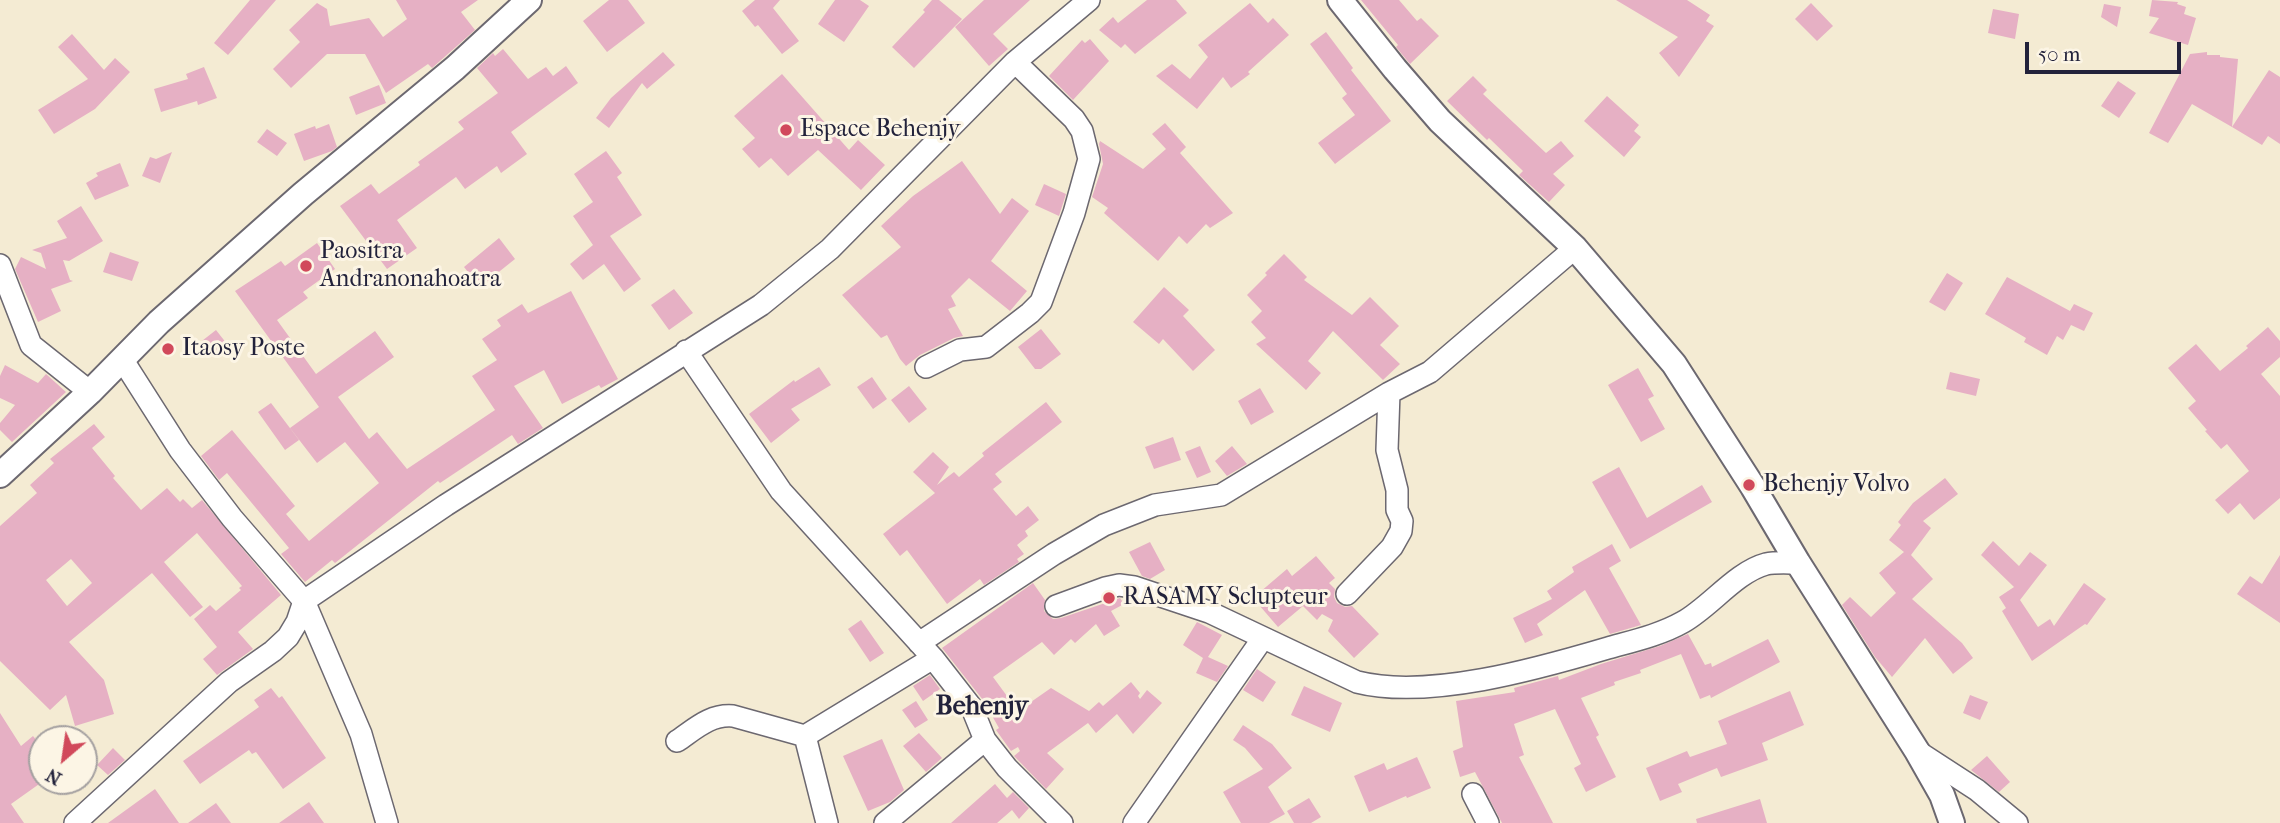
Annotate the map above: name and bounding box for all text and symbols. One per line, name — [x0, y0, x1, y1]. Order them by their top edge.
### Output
scale bar — [2028, 28, 2184, 72]
text: 50 m — [2038, 42, 2081, 66]
place label: Espace Behenjy — [800, 116, 960, 144]
marker: Espace Behenjy — [778, 122, 794, 138]
place label: Paositra Andranonahoatra — [320, 238, 501, 294]
marker: Paositra Andranonahoatra — [298, 258, 314, 274]
place label: Itaosy Poste — [182, 335, 305, 363]
marker: Itaosy Poste — [160, 341, 176, 357]
place label: Behenjy Volvo — [1763, 471, 1910, 499]
marker: Behenjy Volvo — [1741, 477, 1757, 493]
place label: RASAMY Sclupteur — [1123, 584, 1328, 612]
marker: RASAMY Sclupteur — [1101, 590, 1117, 606]
district label: Behenjy — [936, 692, 1028, 724]
north arrow — [28, 725, 98, 795]
text: N — [42, 764, 65, 790]

